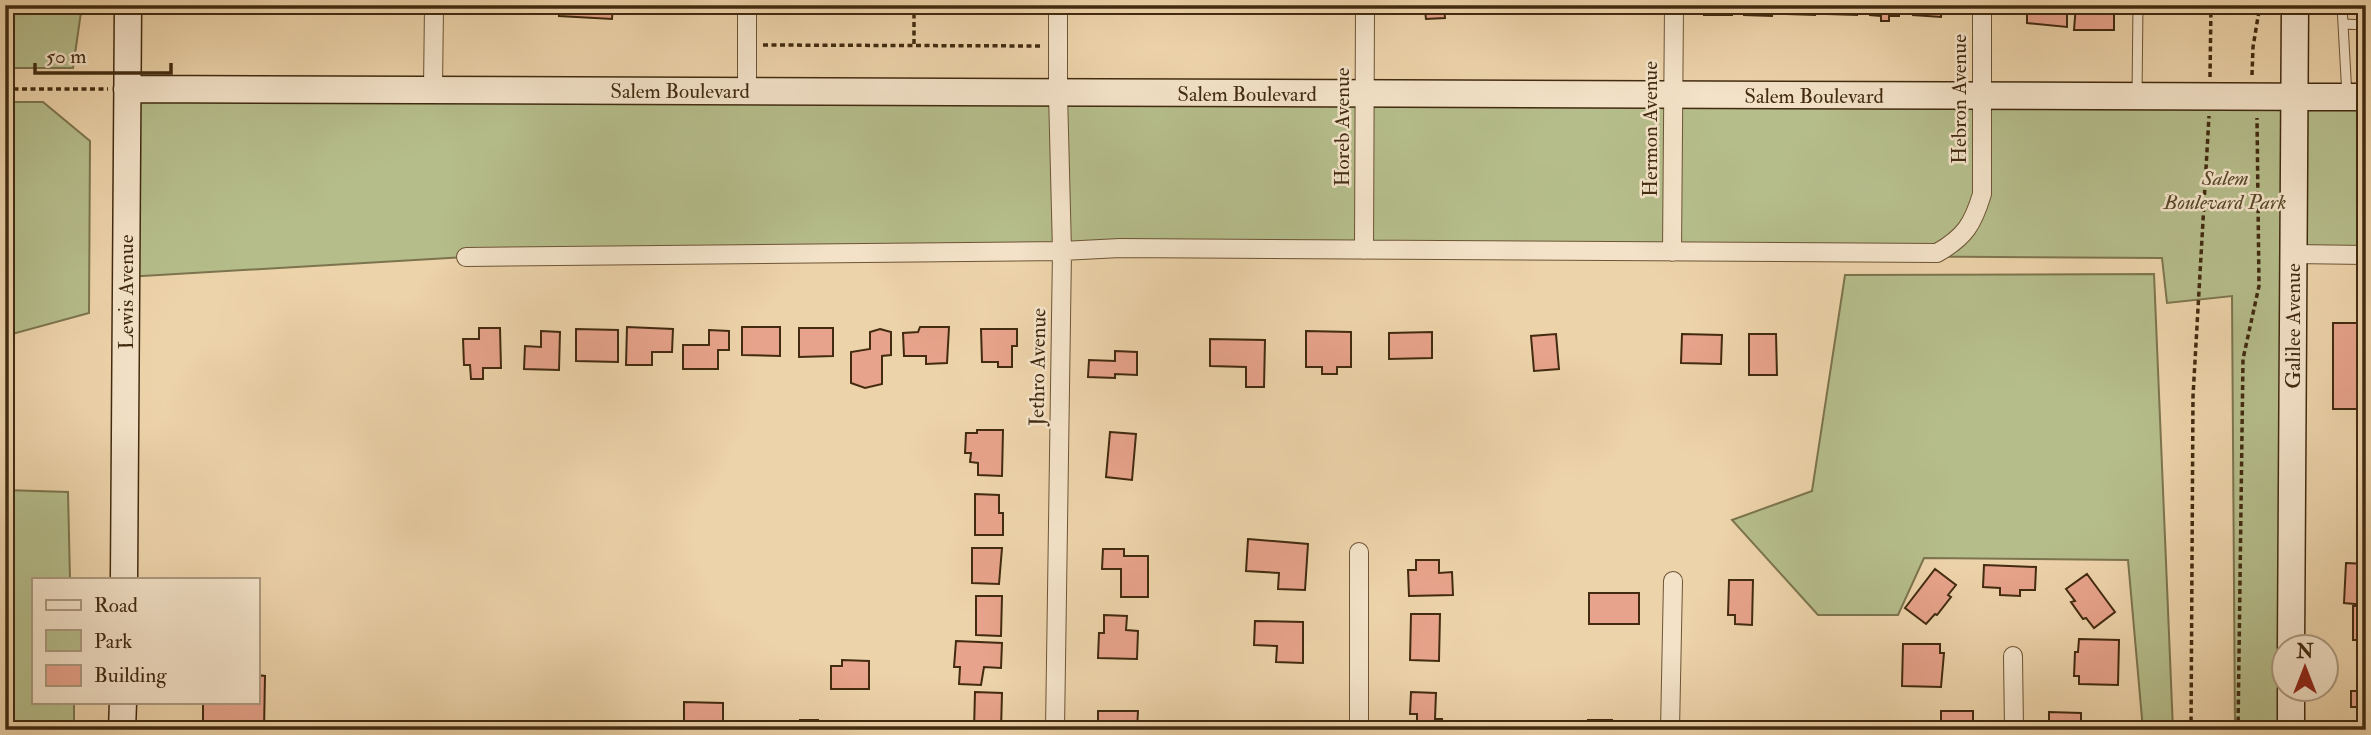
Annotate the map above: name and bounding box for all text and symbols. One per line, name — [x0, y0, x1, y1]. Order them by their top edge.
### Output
scale bar — [35, 32, 172, 76]
street label: Hebron Avenue — [1946, 34, 1973, 164]
text: 50 m — [46, 43, 87, 70]
street label: Hermon Avenue — [1637, 61, 1664, 197]
street label: Horeb Avenue — [1329, 67, 1356, 187]
street label: Salem Boulevard — [610, 78, 750, 105]
street label: Salem Boulevard — [1177, 81, 1317, 108]
street label: Salem Boulevard — [1744, 83, 1884, 110]
park label: Salem Boulevard Park — [2163, 165, 2286, 216]
street label: Lewis Avenue — [113, 234, 140, 349]
street label: Galilee Avenue — [2280, 263, 2307, 389]
street label: Jethro Avenue — [1023, 308, 1053, 427]
legend — [32, 578, 259, 704]
text: Road — [94, 592, 139, 619]
text: Park — [94, 628, 132, 655]
north arrow — [2270, 634, 2340, 704]
text: N — [2295, 640, 2314, 664]
text: Building — [94, 662, 167, 689]

